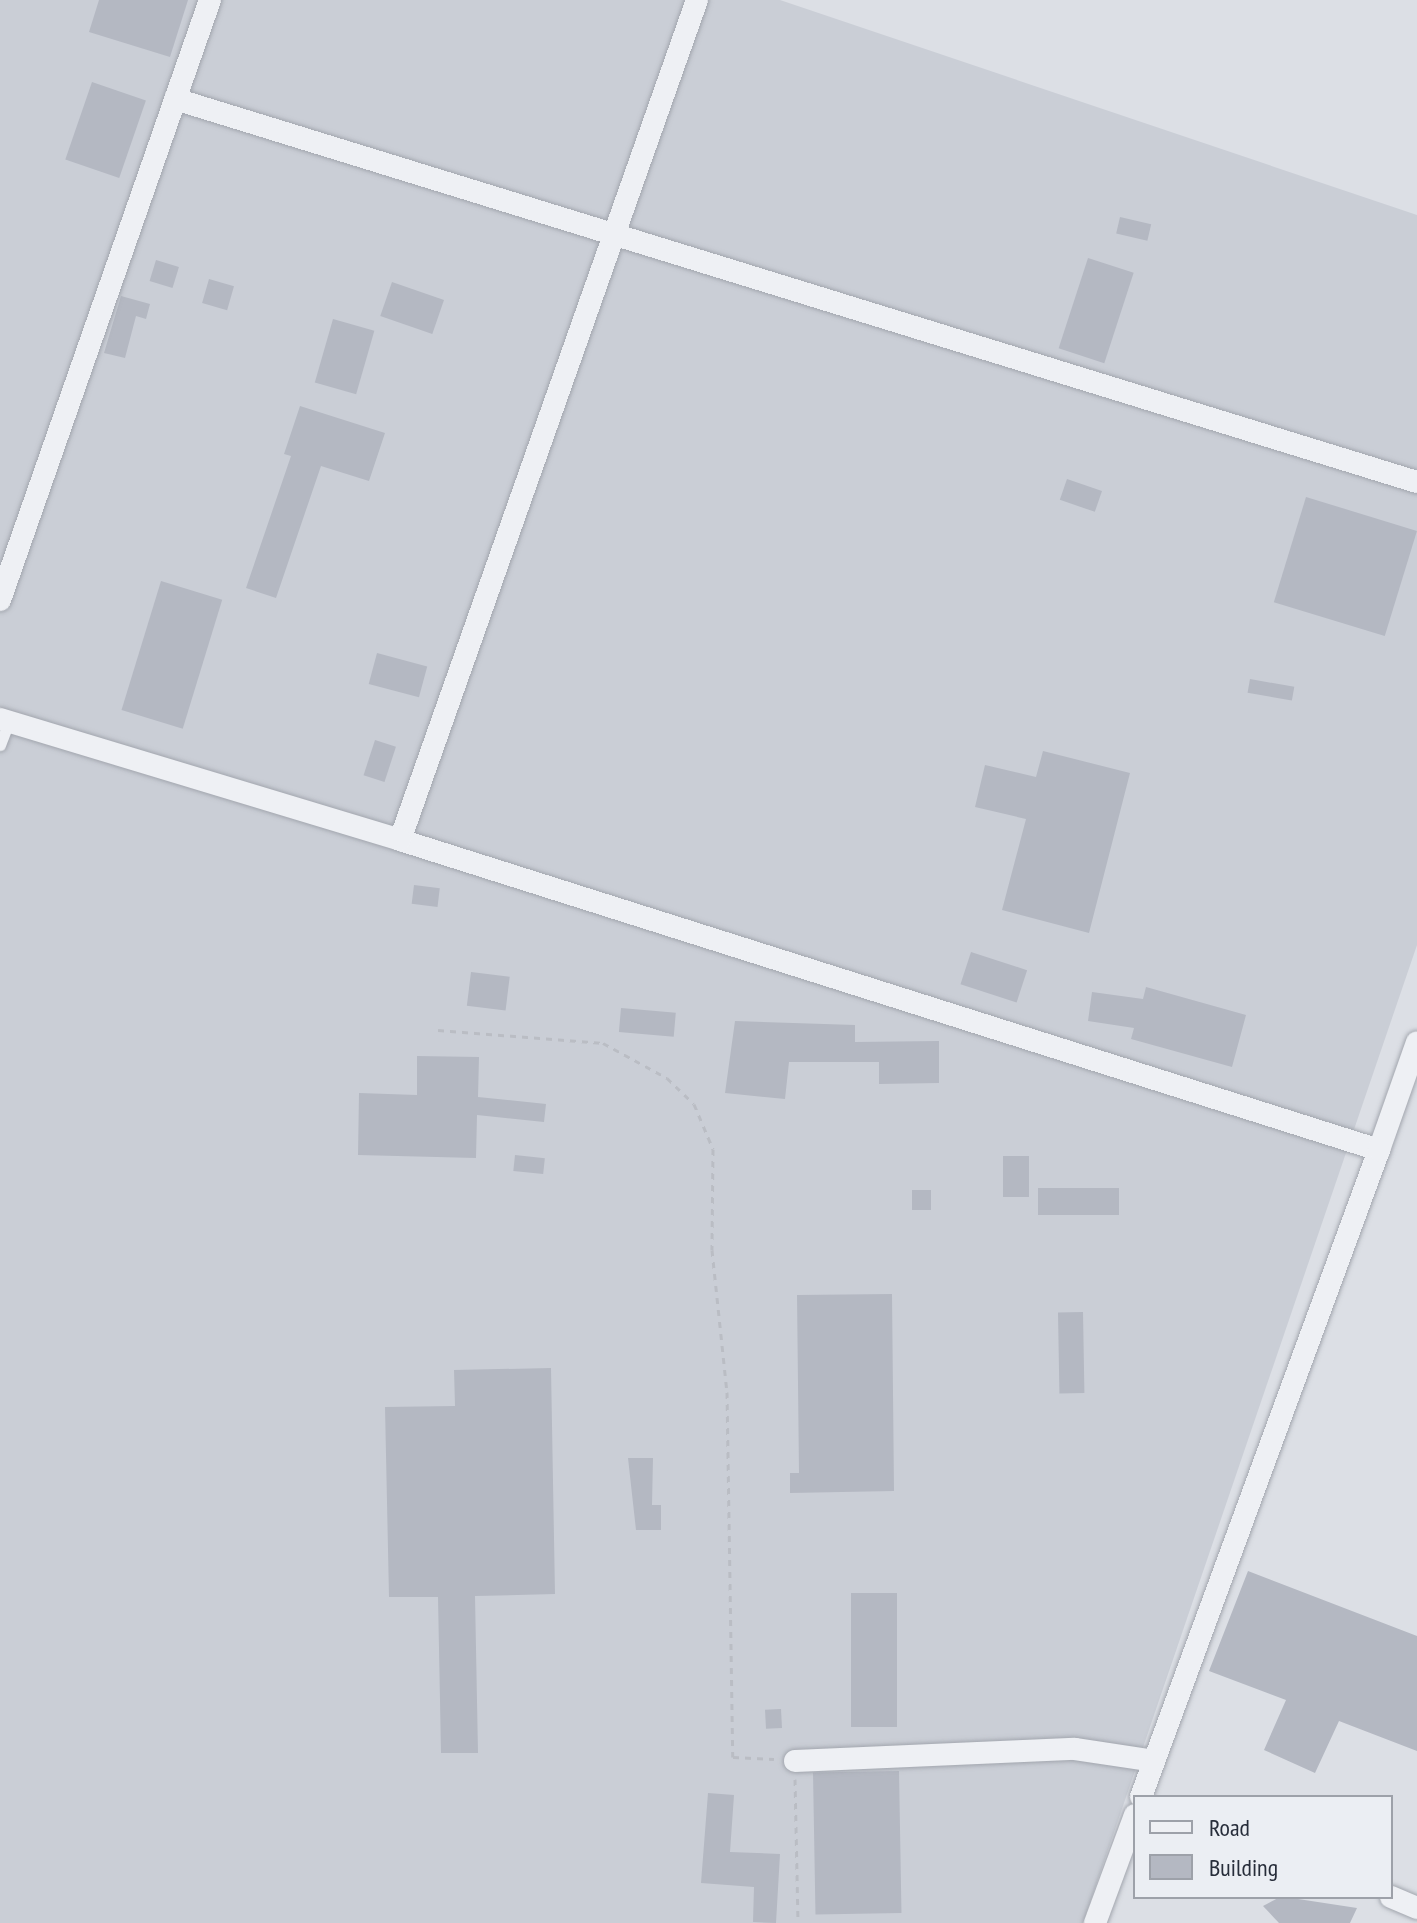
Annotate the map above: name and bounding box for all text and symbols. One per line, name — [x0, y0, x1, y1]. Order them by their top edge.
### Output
legend — [1133, 1795, 1393, 1899]
text: Road — [1209, 1812, 1250, 1843]
text: Building — [1209, 1852, 1278, 1883]

